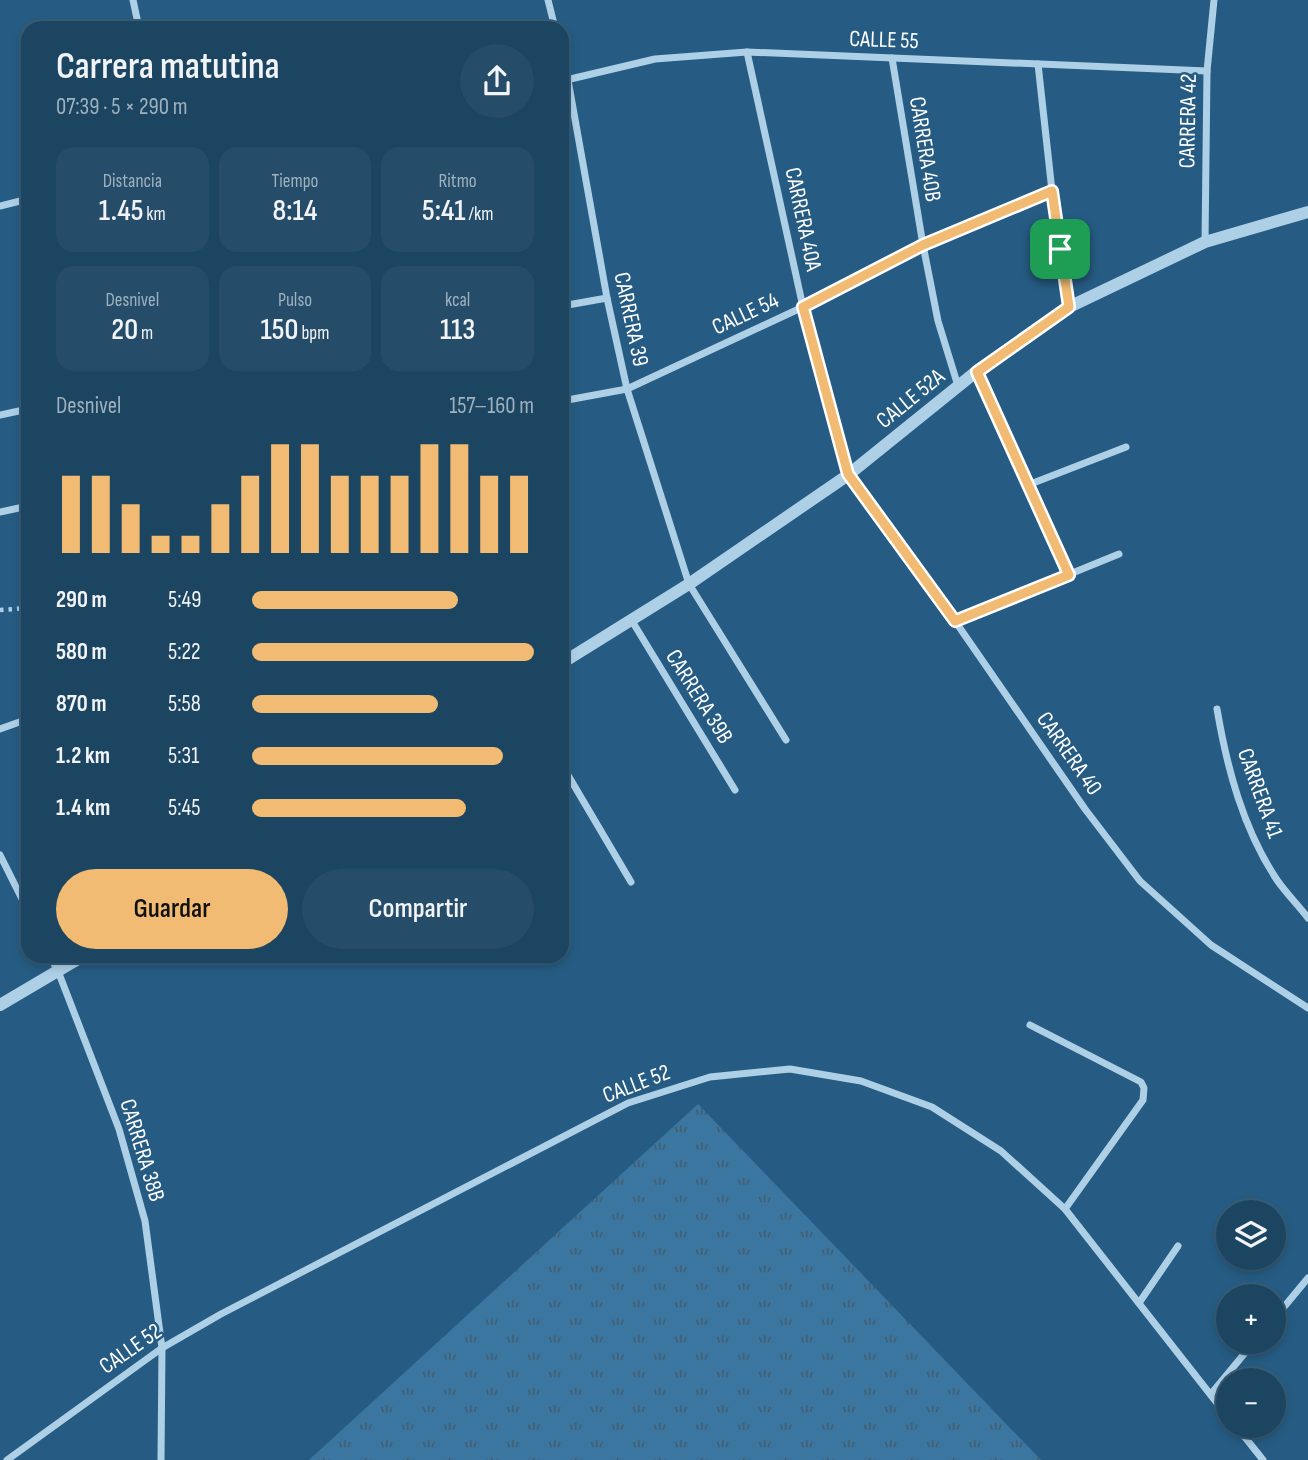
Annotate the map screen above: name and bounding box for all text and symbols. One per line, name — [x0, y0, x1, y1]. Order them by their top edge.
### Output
street label: CALLE 55 — [849, 25, 919, 55]
text: Carrera matutina — [56, 44, 280, 89]
button: share — [460, 44, 534, 118]
street label: CARRERA 42 — [1173, 73, 1203, 169]
text: 07:39 · 5 × 290 m — [56, 93, 187, 121]
street label: CARRERA 40B — [903, 95, 947, 204]
street label: CARRERA 40A — [778, 165, 828, 274]
text: Distancia — [103, 170, 162, 193]
text: Tiempo — [272, 170, 318, 193]
text: Ritmo — [439, 170, 477, 193]
text: 1.45 — [99, 193, 143, 229]
text: 8:14 — [273, 193, 317, 229]
text: 5:41 — [422, 193, 466, 229]
text: km — [143, 203, 166, 226]
text: /km — [466, 203, 493, 226]
pin — [1030, 219, 1090, 279]
icon: arrive — [1041, 230, 1079, 268]
street label: CARRERA 39 — [607, 270, 655, 369]
street label: CALLE 54 — [708, 286, 783, 341]
text: Desnivel — [105, 289, 159, 312]
text: Pulso — [278, 289, 312, 312]
text: kcal — [445, 289, 470, 312]
text: 20 — [111, 312, 138, 348]
text: 150 — [261, 312, 298, 348]
text: 113 — [440, 312, 475, 348]
text: m — [138, 322, 153, 345]
text: bpm — [298, 322, 329, 345]
street label: CALLE 52A — [871, 363, 951, 435]
text: Desnivel — [56, 392, 121, 420]
text: 157–160 m — [449, 392, 534, 420]
text: 290 m — [56, 586, 107, 614]
text: 5:49 — [168, 586, 201, 614]
text: 580 m — [56, 638, 107, 666]
text: 5:22 — [168, 638, 201, 666]
street label: CARRERA 39B — [659, 644, 739, 749]
text: 870 m — [56, 690, 107, 718]
text: 5:58 — [168, 690, 201, 718]
street label: CARRERA 40 — [1030, 706, 1108, 801]
text: 1.2 km — [56, 742, 110, 770]
text: 5:31 — [168, 742, 199, 770]
street label: CARRERA 41 — [1231, 745, 1289, 842]
text: 1.4 km — [56, 794, 110, 822]
text: 5:45 — [168, 794, 200, 822]
button: Guardar — [56, 869, 288, 949]
button: Compartir — [302, 869, 534, 949]
street label: CALLE 52 — [599, 1058, 674, 1110]
street label: CARRERA 38B — [113, 1096, 171, 1205]
map controls — [1216, 1200, 1286, 1438]
button: layers — [1216, 1200, 1286, 1270]
button: + — [1216, 1284, 1286, 1354]
street label: CALLE 52 — [94, 1317, 167, 1380]
button: − — [1216, 1368, 1286, 1438]

